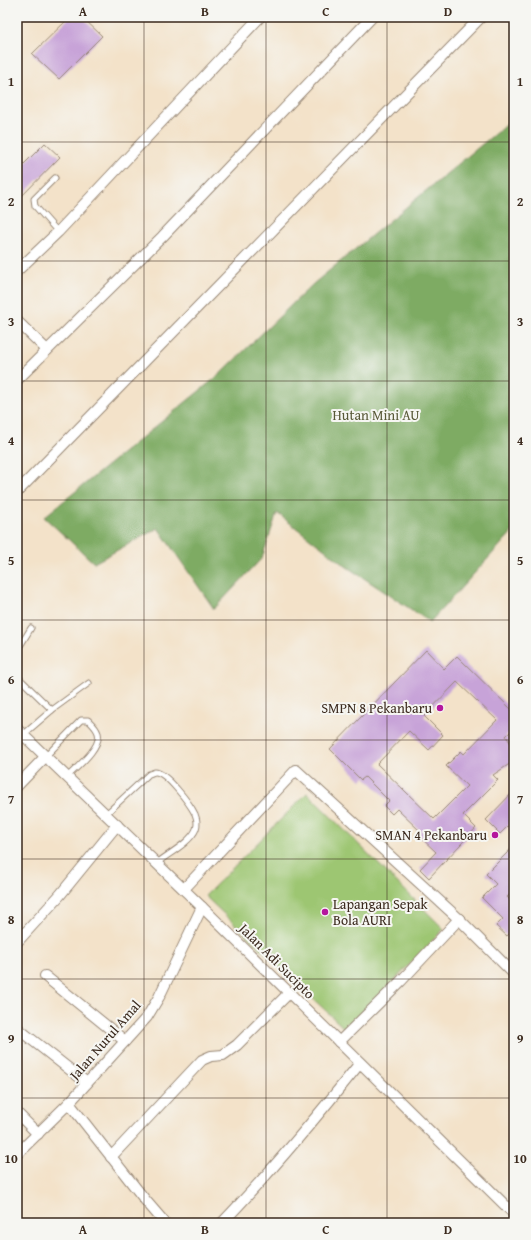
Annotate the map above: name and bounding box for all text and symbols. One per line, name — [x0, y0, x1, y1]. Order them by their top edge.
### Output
text: A — [79, 2, 88, 21]
text: B — [201, 2, 209, 21]
text: C — [322, 2, 330, 21]
text: D — [444, 2, 452, 21]
text: 1 — [8, 72, 14, 91]
text: 1 — [517, 72, 523, 91]
text: 2 — [8, 192, 15, 211]
text: 2 — [517, 192, 524, 211]
text: 3 — [8, 312, 14, 331]
text: 3 — [517, 312, 523, 331]
park label: Hutan Mini AU — [333, 405, 419, 425]
text: 4 — [8, 431, 15, 450]
text: 4 — [517, 431, 524, 450]
text: 5 — [8, 551, 15, 570]
text: 5 — [517, 551, 524, 570]
text: 6 — [8, 670, 15, 689]
text: 6 — [517, 670, 524, 689]
place label: SMPN 8 Pekanbaru — [321, 698, 432, 718]
marker: SMPN 8 Pekanbaru — [435, 703, 445, 713]
text: 7 — [8, 790, 15, 809]
text: 7 — [517, 790, 524, 809]
place label: SMAN 4 Pekanbaru — [375, 825, 487, 845]
marker: SMAN 4 Pekanbaru — [490, 830, 500, 840]
place label: Lapangan Sepak Bola AURI — [333, 894, 429, 930]
marker: Lapangan Sepak Bola AURI — [320, 907, 330, 917]
text: 8 — [8, 910, 15, 929]
text: 8 — [517, 910, 524, 929]
street label: Jalan Adi Sucipto — [233, 917, 319, 1003]
street label: Jalan Nurul Amal — [63, 996, 145, 1086]
text: 9 — [8, 1029, 15, 1048]
text: 9 — [517, 1029, 524, 1048]
text: 10 — [4, 1149, 18, 1168]
text: 10 — [513, 1149, 527, 1168]
text: A — [79, 1220, 88, 1239]
text: B — [201, 1220, 209, 1239]
text: C — [322, 1220, 330, 1239]
text: D — [444, 1220, 452, 1239]

